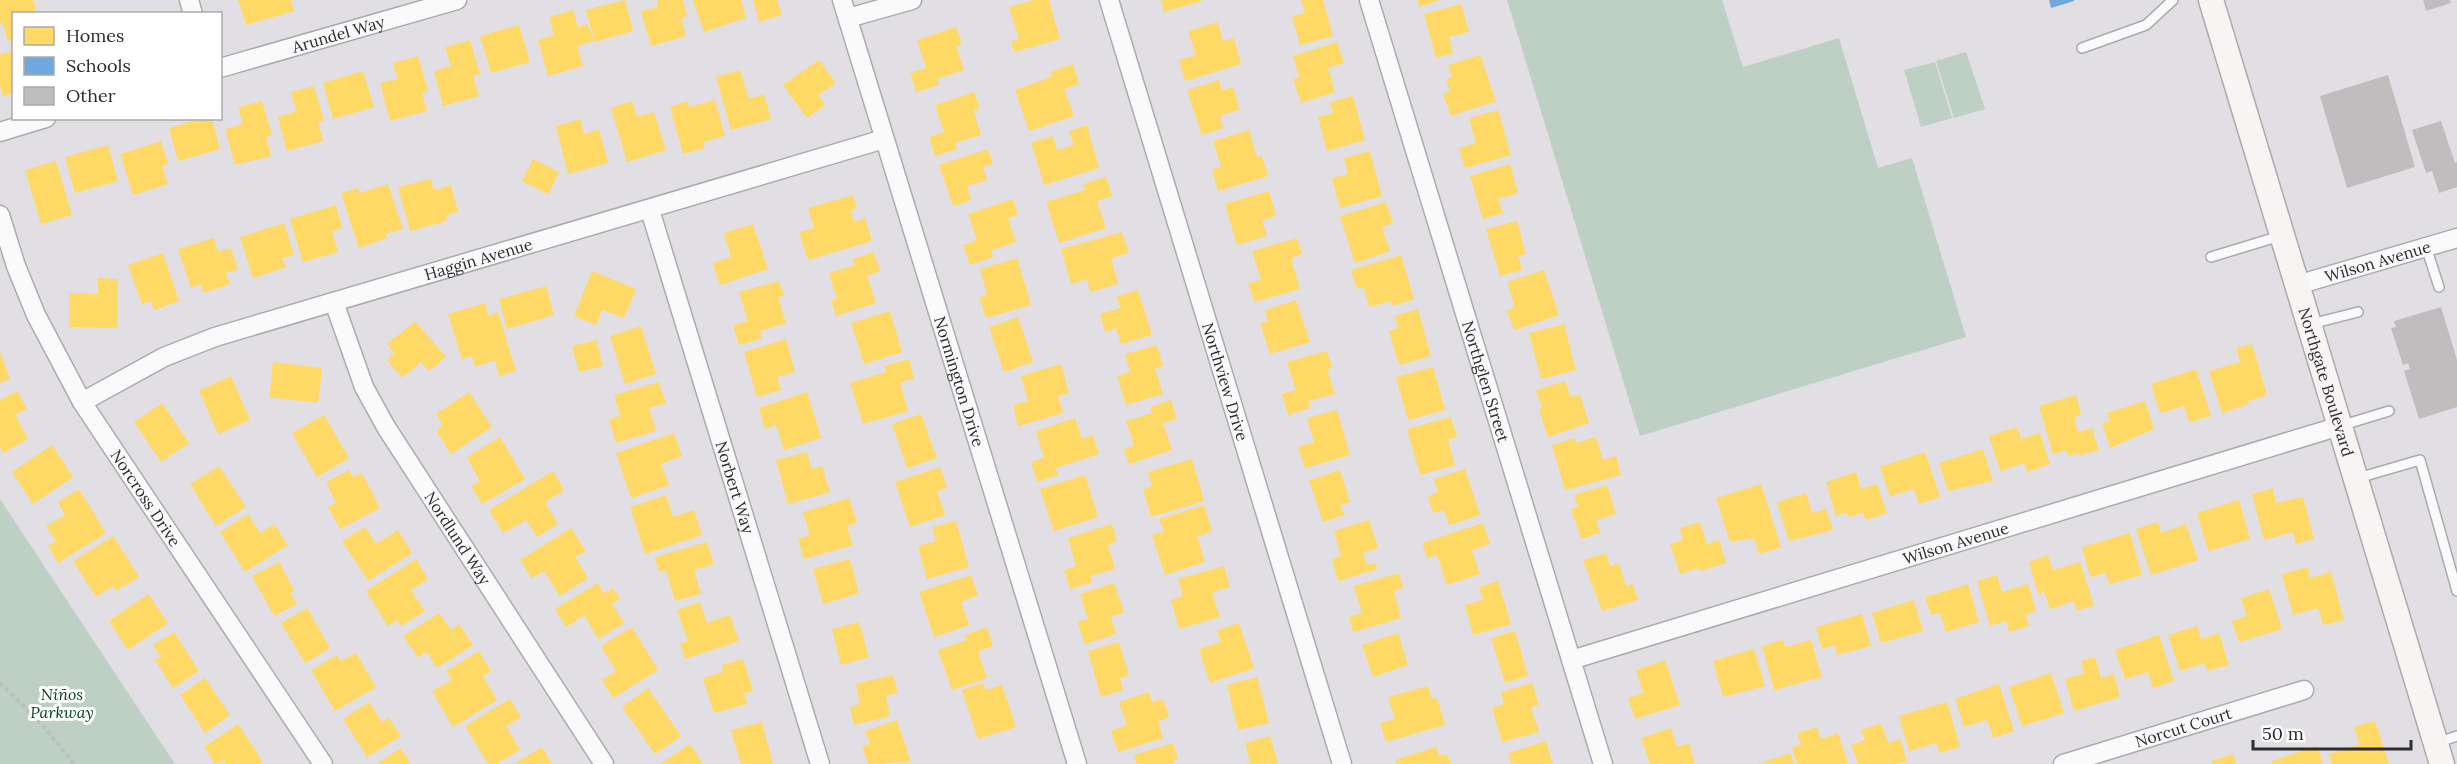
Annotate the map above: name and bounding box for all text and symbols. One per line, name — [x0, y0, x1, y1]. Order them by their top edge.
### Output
street label: Arundel Way — [289, 11, 387, 57]
legend — [12, 12, 222, 120]
text: Homes — [66, 24, 124, 47]
text: Schools — [66, 54, 131, 77]
text: Other — [66, 84, 116, 107]
street label: Haggin Avenue — [422, 234, 535, 284]
street label: Wilson Avenue — [2322, 236, 2433, 286]
street label: Northgate Boulevard — [2295, 305, 2359, 459]
street label: Normington Drive — [930, 314, 989, 449]
street label: Northglen Street — [1458, 318, 1514, 445]
street label: Northview Drive — [1198, 320, 1253, 443]
street label: Norbert Way — [711, 439, 759, 536]
street label: Norcross Drive — [106, 446, 185, 550]
street label: Nordlund Way — [420, 488, 496, 589]
street label: Wilson Avenue — [1900, 517, 2011, 568]
park label: Niños Parkway — [30, 684, 94, 722]
street label: Norcut Court — [2133, 703, 2235, 751]
scale bar — [2253, 713, 2410, 751]
text: 50 m — [2262, 722, 2304, 745]

